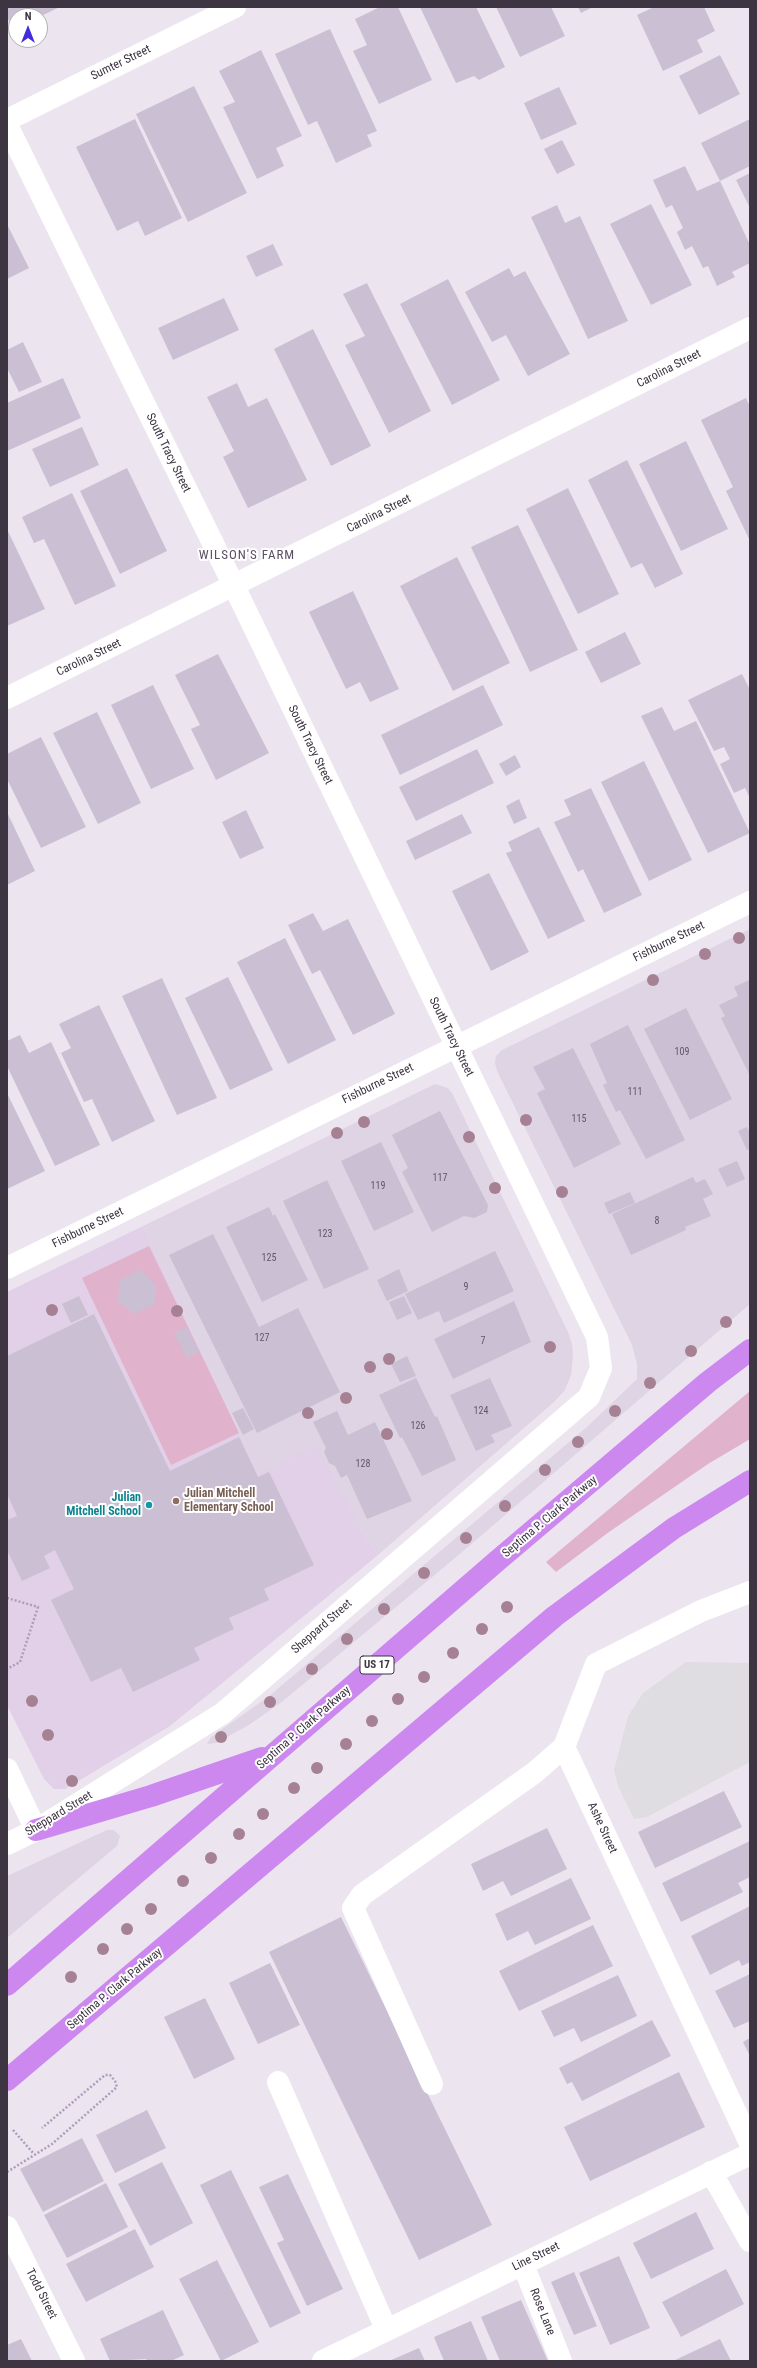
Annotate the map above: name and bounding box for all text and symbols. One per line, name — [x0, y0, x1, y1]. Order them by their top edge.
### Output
north arrow — [8, 8, 48, 48]
text: N — [25, 10, 31, 23]
street label: Sumter Street — [89, 42, 153, 84]
street label: Carolina Street — [635, 347, 703, 391]
street label: South Tracy Street — [143, 411, 193, 495]
street label: Carolina Street — [345, 492, 413, 536]
district label: WILSON'S FARM — [199, 548, 295, 564]
street label: Carolina Street — [54, 636, 124, 680]
street label: South Tracy Street — [285, 703, 335, 787]
street label: Fishburne Street — [631, 919, 707, 965]
street label: South Tracy Street — [426, 995, 476, 1079]
house number: 109 — [675, 1046, 689, 1058]
street label: Fishburne Street — [340, 1061, 416, 1107]
house number: 111 — [628, 1086, 642, 1098]
house number: 115 — [572, 1113, 586, 1125]
house number: 117 — [433, 1172, 447, 1184]
house number: 119 — [371, 1180, 385, 1192]
street label: Fishburne Street — [50, 1205, 126, 1251]
house number: 8 — [655, 1215, 659, 1227]
house number: 123 — [318, 1228, 332, 1240]
house number: 125 — [262, 1252, 276, 1264]
house number: 9 — [464, 1281, 468, 1293]
house number: 127 — [255, 1332, 269, 1344]
house number: 7 — [481, 1335, 485, 1347]
house number: 124 — [474, 1405, 488, 1417]
house number: 126 — [411, 1420, 425, 1432]
house number: 128 — [356, 1458, 370, 1470]
street label: Septima P. Clark Parkway — [500, 1473, 600, 1561]
place label: Julian Mitchell Elementary School — [184, 1487, 274, 1515]
place label: Julian Mitchell School — [66, 1491, 141, 1519]
marker: Julian Mitchell Elementary School — [171, 1496, 181, 1506]
marker: Julian Mitchell School — [144, 1500, 154, 1510]
street label: Sheppard Street — [289, 1597, 355, 1657]
road number: US 17 — [360, 1656, 394, 1674]
street label: Septima P. Clark Parkway — [254, 1683, 354, 1773]
street label: Sheppard Street — [23, 1788, 95, 1840]
street label: Ashe Street — [584, 1800, 620, 1856]
street label: Septima P. Clark Parkway — [65, 1945, 165, 2033]
street label: Line Street — [510, 2239, 562, 2275]
street label: Todd Street — [22, 2266, 60, 2322]
street label: Rose Lane — [526, 2287, 558, 2337]

